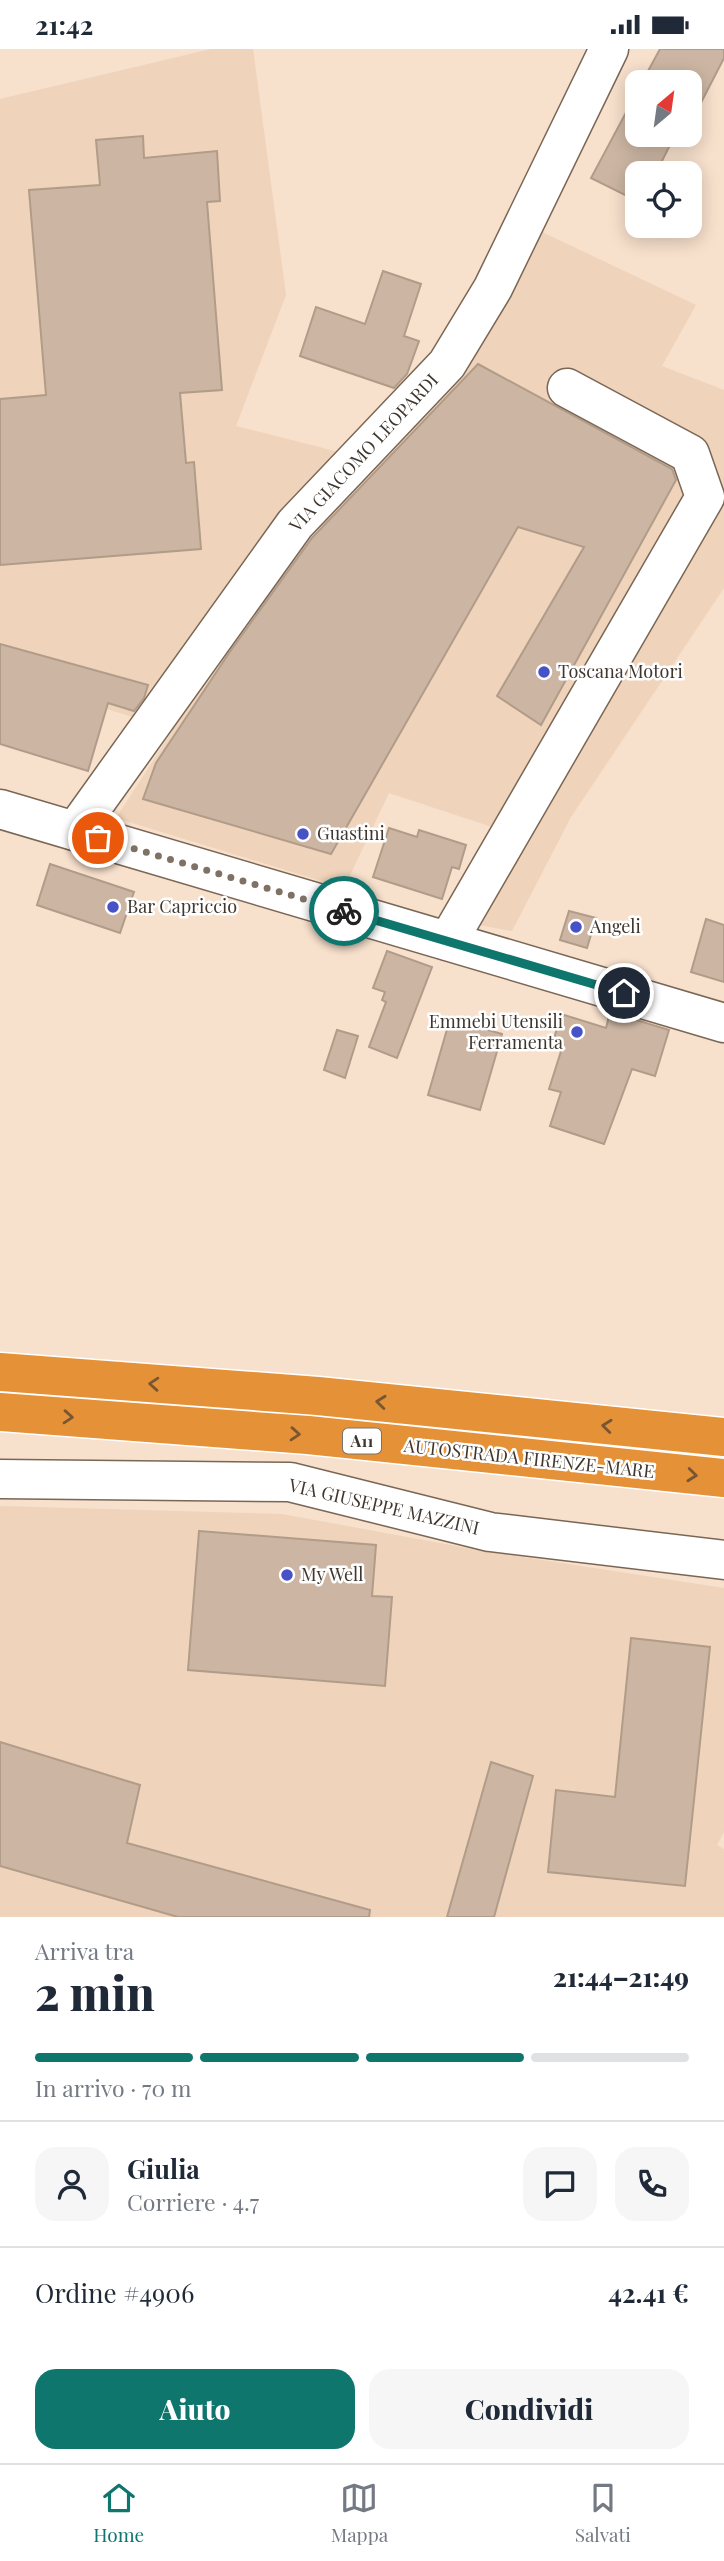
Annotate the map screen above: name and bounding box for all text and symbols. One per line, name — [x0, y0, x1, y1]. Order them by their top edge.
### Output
text: 21:42 — [35, 7, 93, 42]
north arrow — [625, 70, 702, 147]
map controls — [625, 70, 702, 238]
button: locate — [625, 161, 702, 238]
street label: VIA GIACOMO LEOPARDI — [283, 368, 443, 537]
place label: Toscana Motori — [558, 659, 683, 683]
marker: Toscana Motori — [536, 664, 552, 680]
pin — [68, 808, 128, 868]
icon: bag — [79, 819, 117, 857]
place label: Guastini — [317, 821, 385, 845]
marker: Guastini — [295, 826, 311, 842]
courier — [309, 876, 379, 946]
icon: bike — [325, 892, 363, 930]
place label: Bar Capriccio — [127, 894, 237, 918]
marker: Bar Capriccio — [105, 899, 121, 915]
place label: Angeli — [589, 914, 641, 938]
marker: Angeli — [568, 919, 584, 935]
pin — [594, 963, 654, 1023]
icon: home — [605, 974, 643, 1012]
place label: Emmebi Utensili Ferramenta — [429, 1009, 563, 1054]
marker: Emmebi Utensili Ferramenta — [569, 1024, 585, 1040]
one-way arrow — [149, 1376, 160, 1391]
one-way arrow — [375, 1395, 386, 1410]
one-way arrow — [63, 1409, 74, 1424]
one-way arrow — [602, 1418, 613, 1433]
one-way arrow — [290, 1427, 301, 1442]
road number: A11 — [343, 1429, 381, 1453]
street label: AUTOSTRADA FIRENZE-MARE — [402, 1433, 656, 1483]
one-way arrow — [687, 1467, 698, 1482]
street label: VIA GIUSEPPE MAZZINI — [286, 1472, 482, 1540]
place label: My Well — [301, 1562, 363, 1586]
marker: My Well — [279, 1567, 295, 1583]
text: Arriva tra — [35, 1935, 134, 1966]
text: 21:44–21:49 — [553, 1959, 689, 1994]
text: 2 min — [35, 1961, 155, 2023]
text: In arrivo · 70 m — [35, 2072, 191, 2103]
button: person — [35, 2147, 109, 2221]
button: chat — [523, 2147, 597, 2221]
button: phone — [615, 2147, 689, 2221]
text: Giulia — [127, 2151, 200, 2186]
text: Corriere · 4.7 — [127, 2186, 259, 2217]
text: Ordine #4906 — [35, 2275, 194, 2310]
text: 42.41 € — [608, 2275, 689, 2310]
button: Aiuto — [35, 2369, 355, 2449]
button: Condividi — [369, 2369, 689, 2449]
tab: Home — [93, 2479, 144, 2547]
tab: Mappa — [331, 2479, 388, 2547]
tab: Salvati — [575, 2479, 631, 2547]

